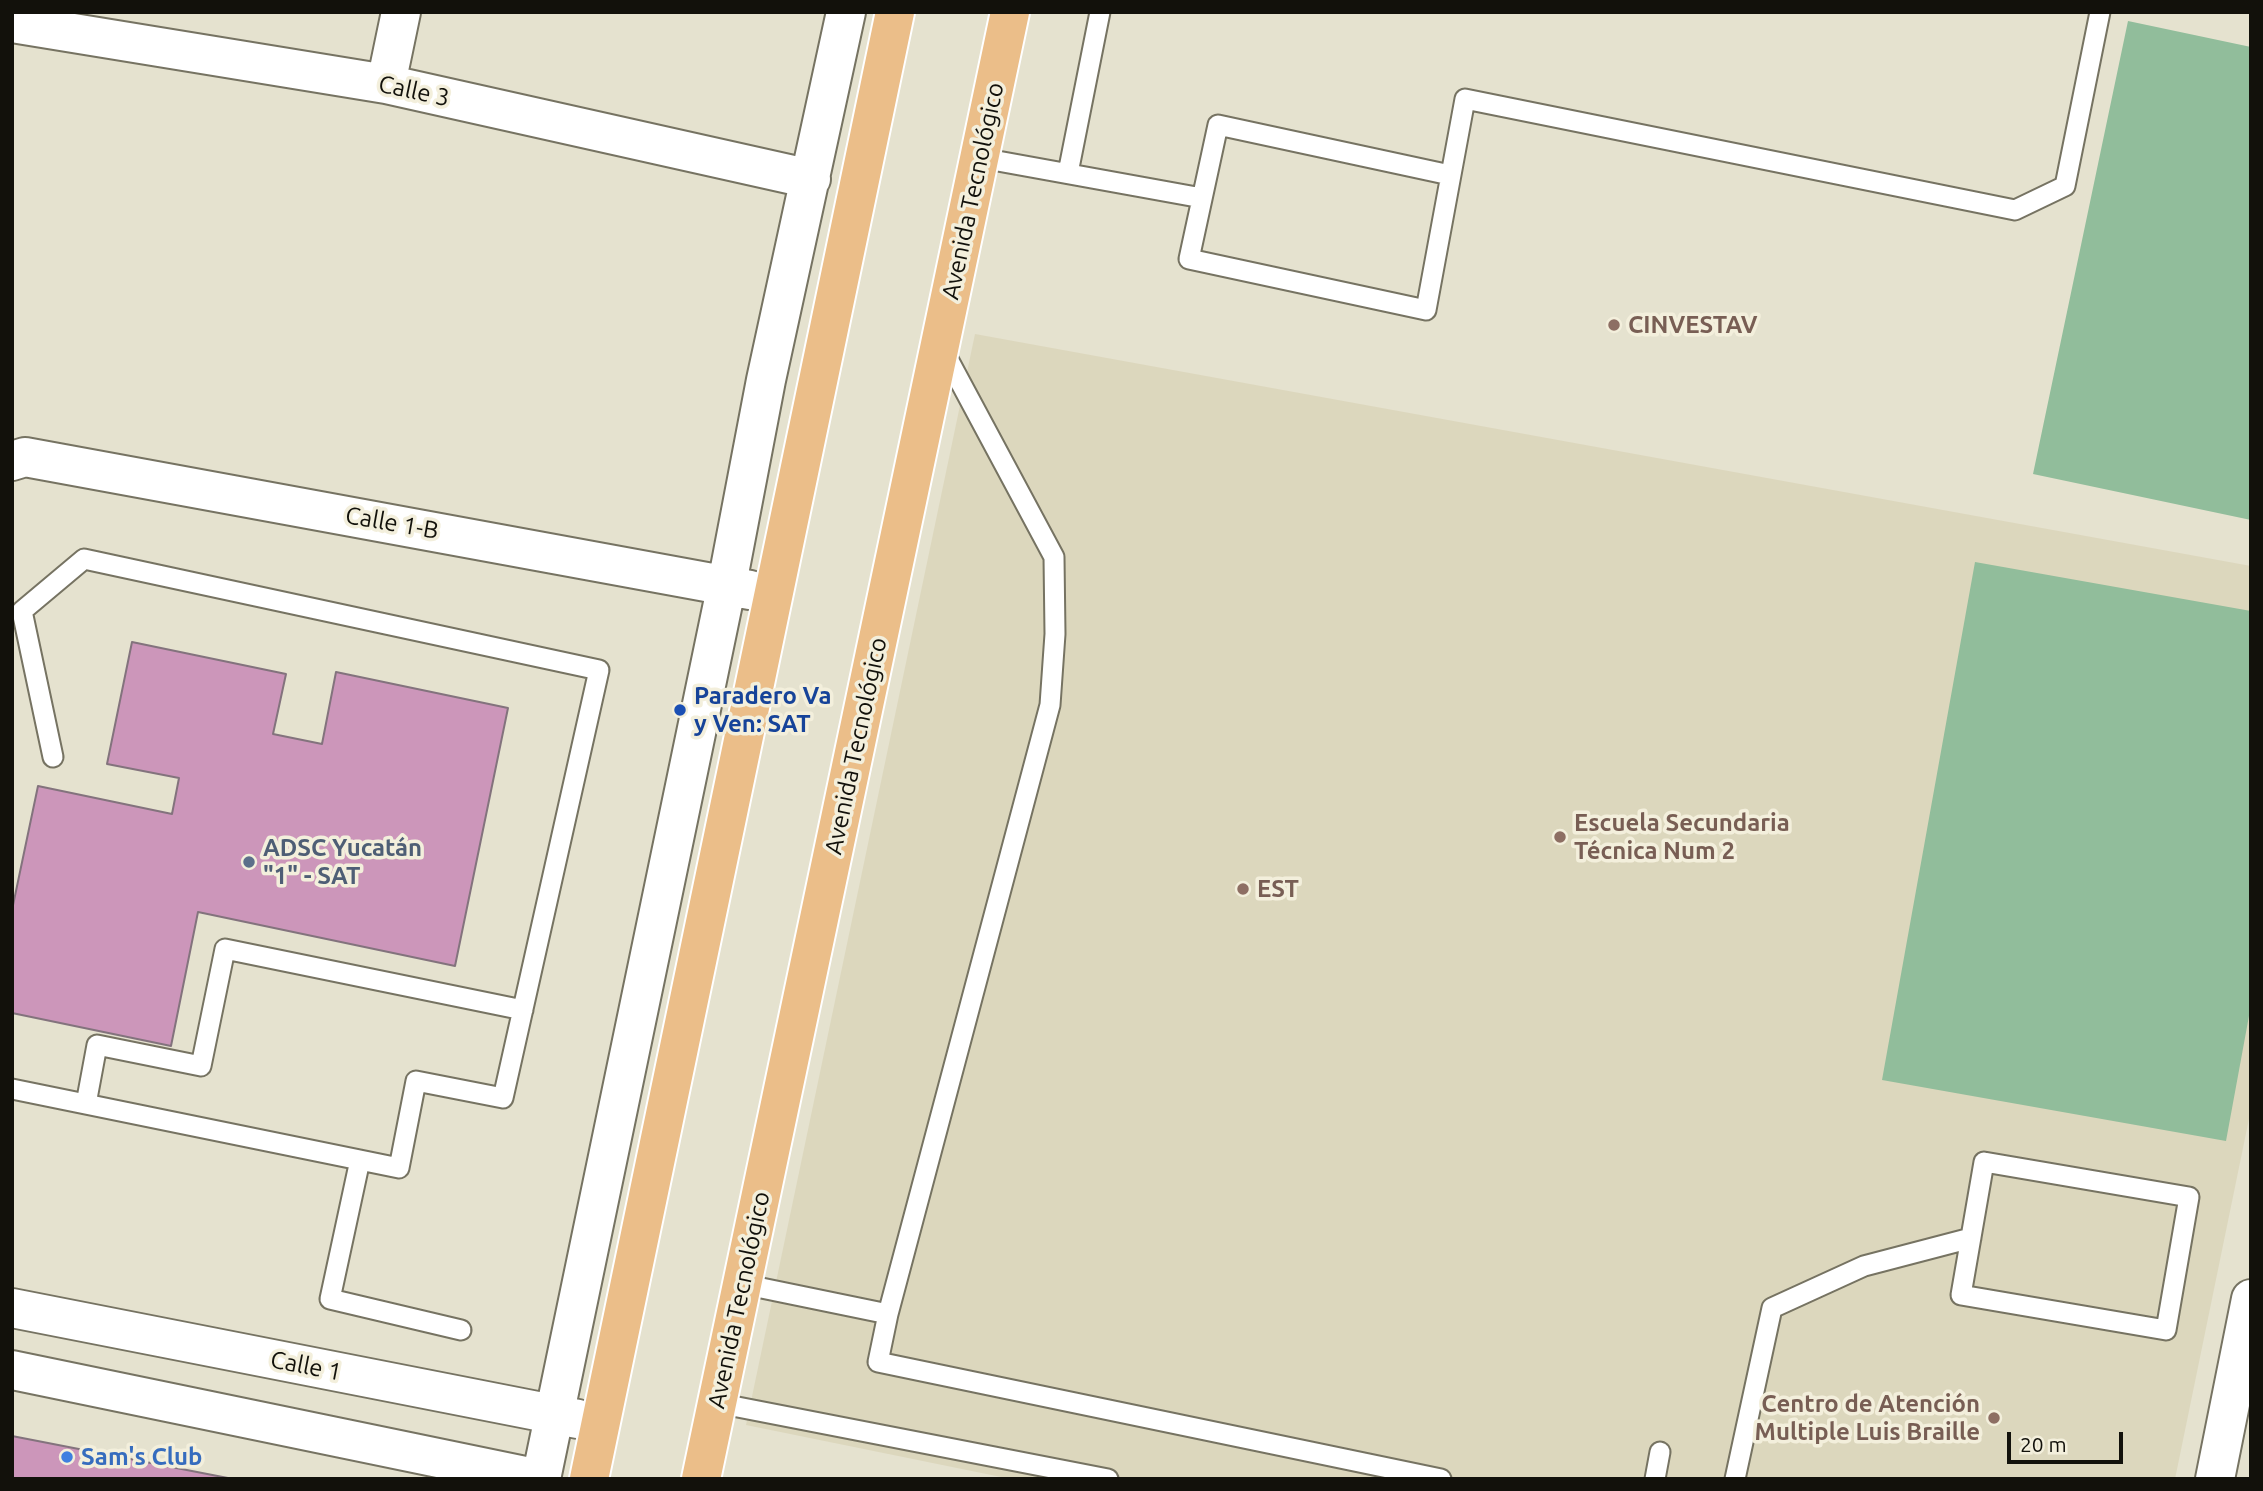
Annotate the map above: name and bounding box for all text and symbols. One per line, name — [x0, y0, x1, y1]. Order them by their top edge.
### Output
street label: Calle 3 — [376, 69, 452, 113]
street label: Avenida Tecnológico — [936, 80, 1010, 302]
place label: CINVESTAV — [1628, 311, 1758, 339]
marker: CINVESTAV — [1606, 317, 1622, 333]
street label: Calle 1-B — [343, 501, 441, 545]
street label: Avenida Tecnológico — [819, 635, 893, 857]
place label: Paradero Va y Ven: SAT — [694, 682, 832, 738]
marker: Paradero Va y Ven: SAT — [672, 702, 688, 718]
place label: Escuela Secundaria Técnica Num 2 — [1574, 809, 1790, 865]
marker: Escuela Secundaria Técnica Num 2 — [1552, 829, 1568, 845]
place label: ADSC Yucatán "1" - SAT — [263, 834, 422, 890]
marker: ADSC Yucatán "1" - SAT — [241, 854, 257, 870]
place label: EST — [1257, 875, 1299, 903]
marker: EST — [1235, 881, 1251, 897]
street label: Avenida Tecnológico — [702, 1189, 776, 1411]
street label: Calle 1 — [268, 1345, 344, 1387]
place label: Centro de Atención Multiple Luis Braille — [1755, 1390, 1980, 1446]
marker: Centro de Atención Multiple Luis Braille — [1986, 1410, 2002, 1426]
scale bar — [2011, 1418, 2126, 1462]
text: 20 m — [2020, 1432, 2067, 1456]
place label: Sam's Club — [81, 1443, 202, 1471]
marker: Sam's Club — [59, 1449, 75, 1465]

